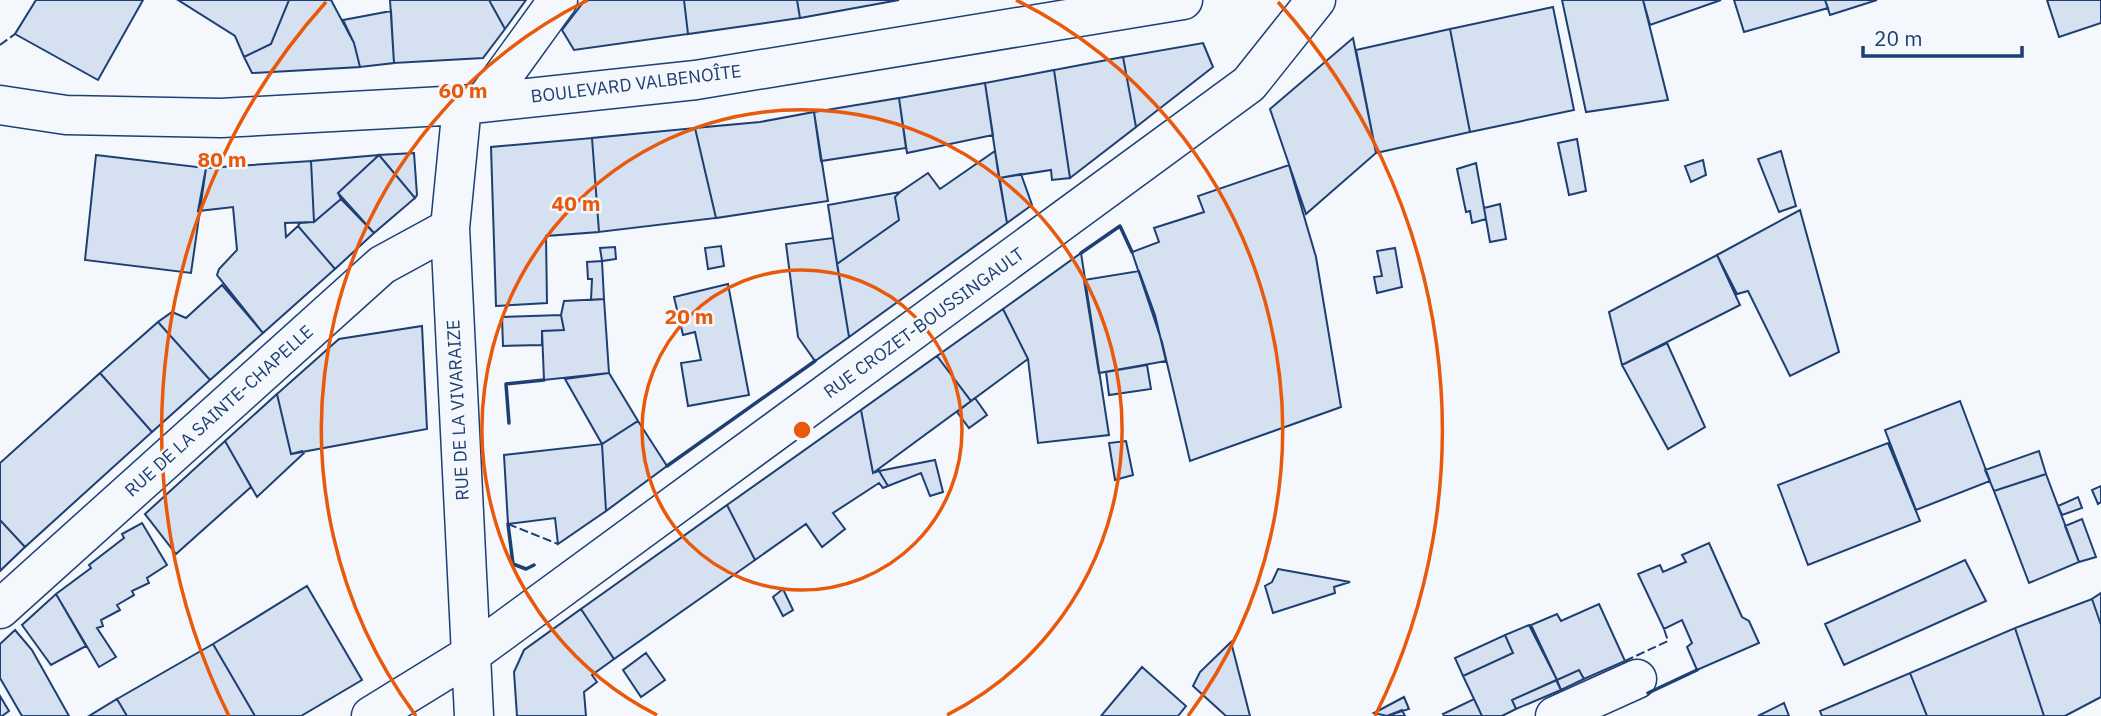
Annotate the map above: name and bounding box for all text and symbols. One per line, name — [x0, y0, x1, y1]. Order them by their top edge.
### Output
scale bar — [1863, 14, 2022, 58]
text: 20 m — [1874, 24, 1923, 52]
street label: BOULEVARD VALBENOÎTE — [529, 59, 743, 108]
text: 60 m — [439, 76, 487, 104]
text: 80 m — [198, 145, 246, 173]
text: 40 m — [552, 189, 600, 217]
street label: RUE CROZET-BOUSSINGAULT — [819, 242, 1028, 403]
text: 20 m — [665, 302, 713, 330]
street label: RUE DE LA VIVARAIZE — [441, 319, 474, 501]
street label: RUE DE LA SAINTE-CHAPELLE — [120, 320, 318, 501]
centre of rings — [790, 418, 814, 442]

